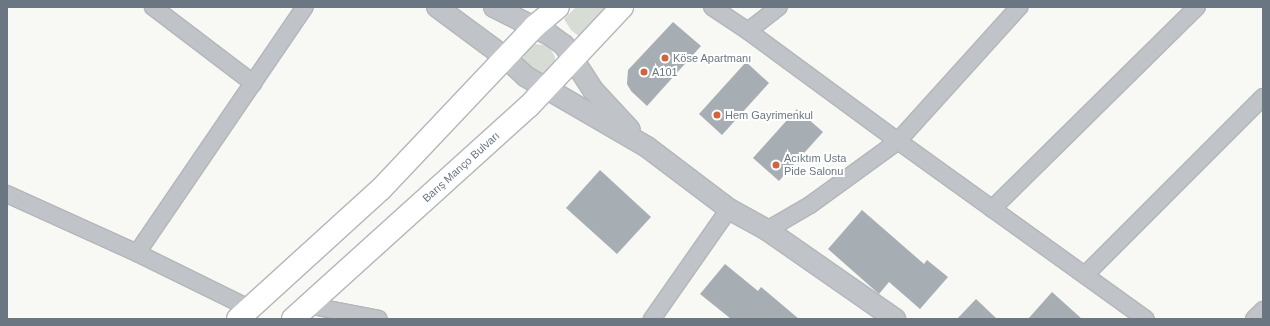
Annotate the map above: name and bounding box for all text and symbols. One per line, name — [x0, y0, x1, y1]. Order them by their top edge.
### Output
place label: Köse Apartmanı — [673, 51, 752, 65]
marker: Köse Apartmanı — [660, 53, 670, 63]
place label: A101 — [652, 65, 678, 79]
marker: A101 — [639, 67, 649, 77]
place label: Hem Gayrimenkul — [725, 108, 813, 122]
marker: Hem Gayrimenkul — [712, 110, 722, 120]
street label: Barış Manço Bulvarı — [420, 129, 502, 205]
place label: Acıktım Usta Pide Salonu — [784, 152, 846, 178]
marker: Acıktım Usta Pide Salonu — [771, 160, 781, 170]

